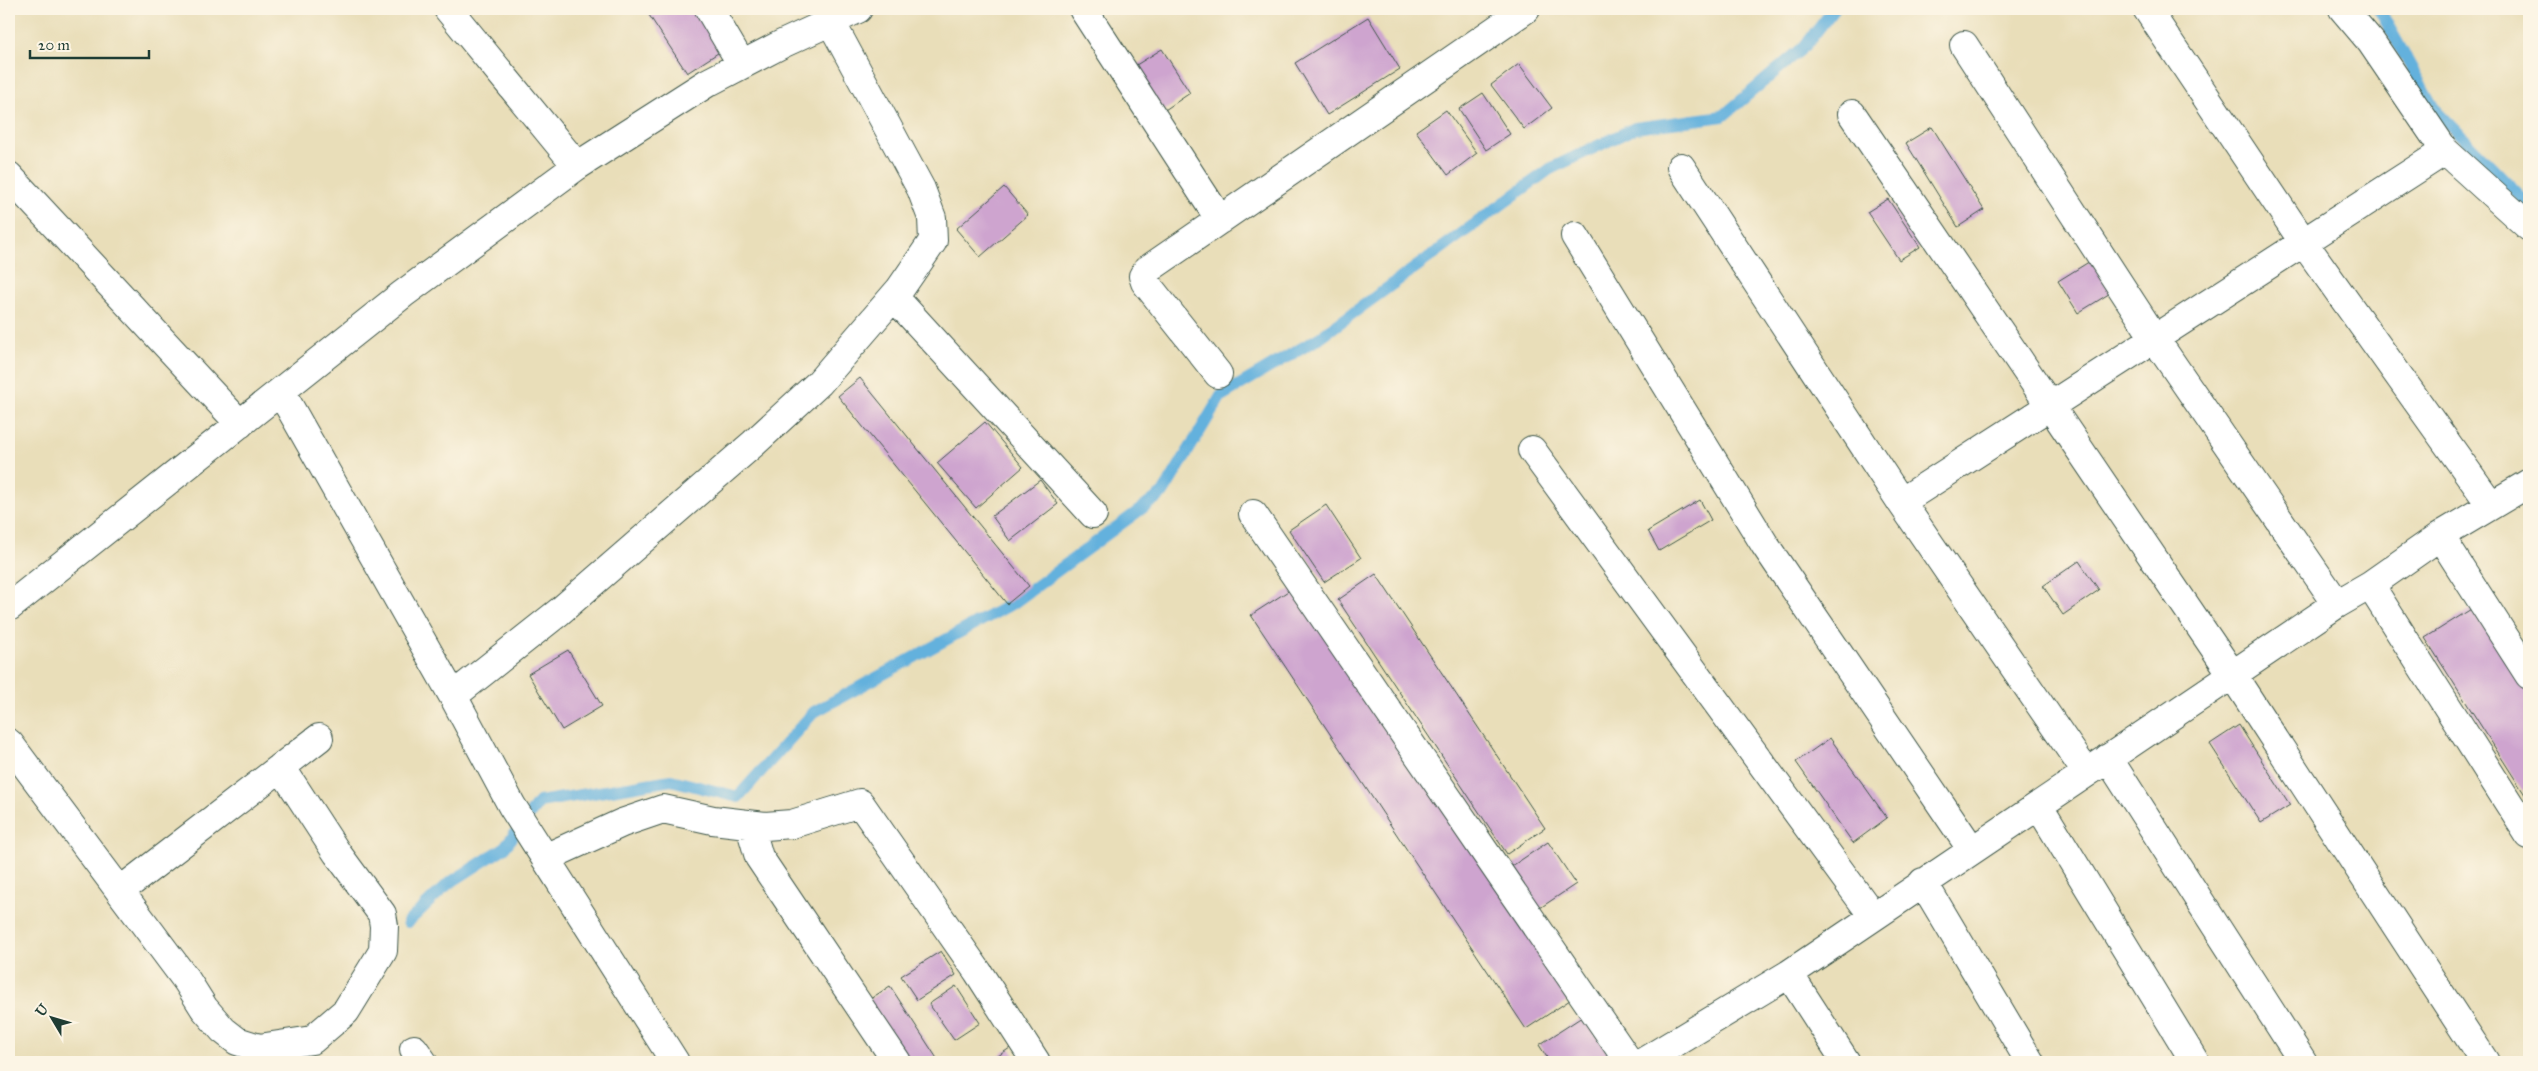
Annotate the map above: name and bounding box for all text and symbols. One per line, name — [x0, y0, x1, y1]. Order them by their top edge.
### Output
scale bar — [30, 28, 149, 60]
text: 20 m — [38, 36, 70, 54]
north arrow — [28, 994, 78, 1044]
text: U — [32, 1000, 53, 1020]

